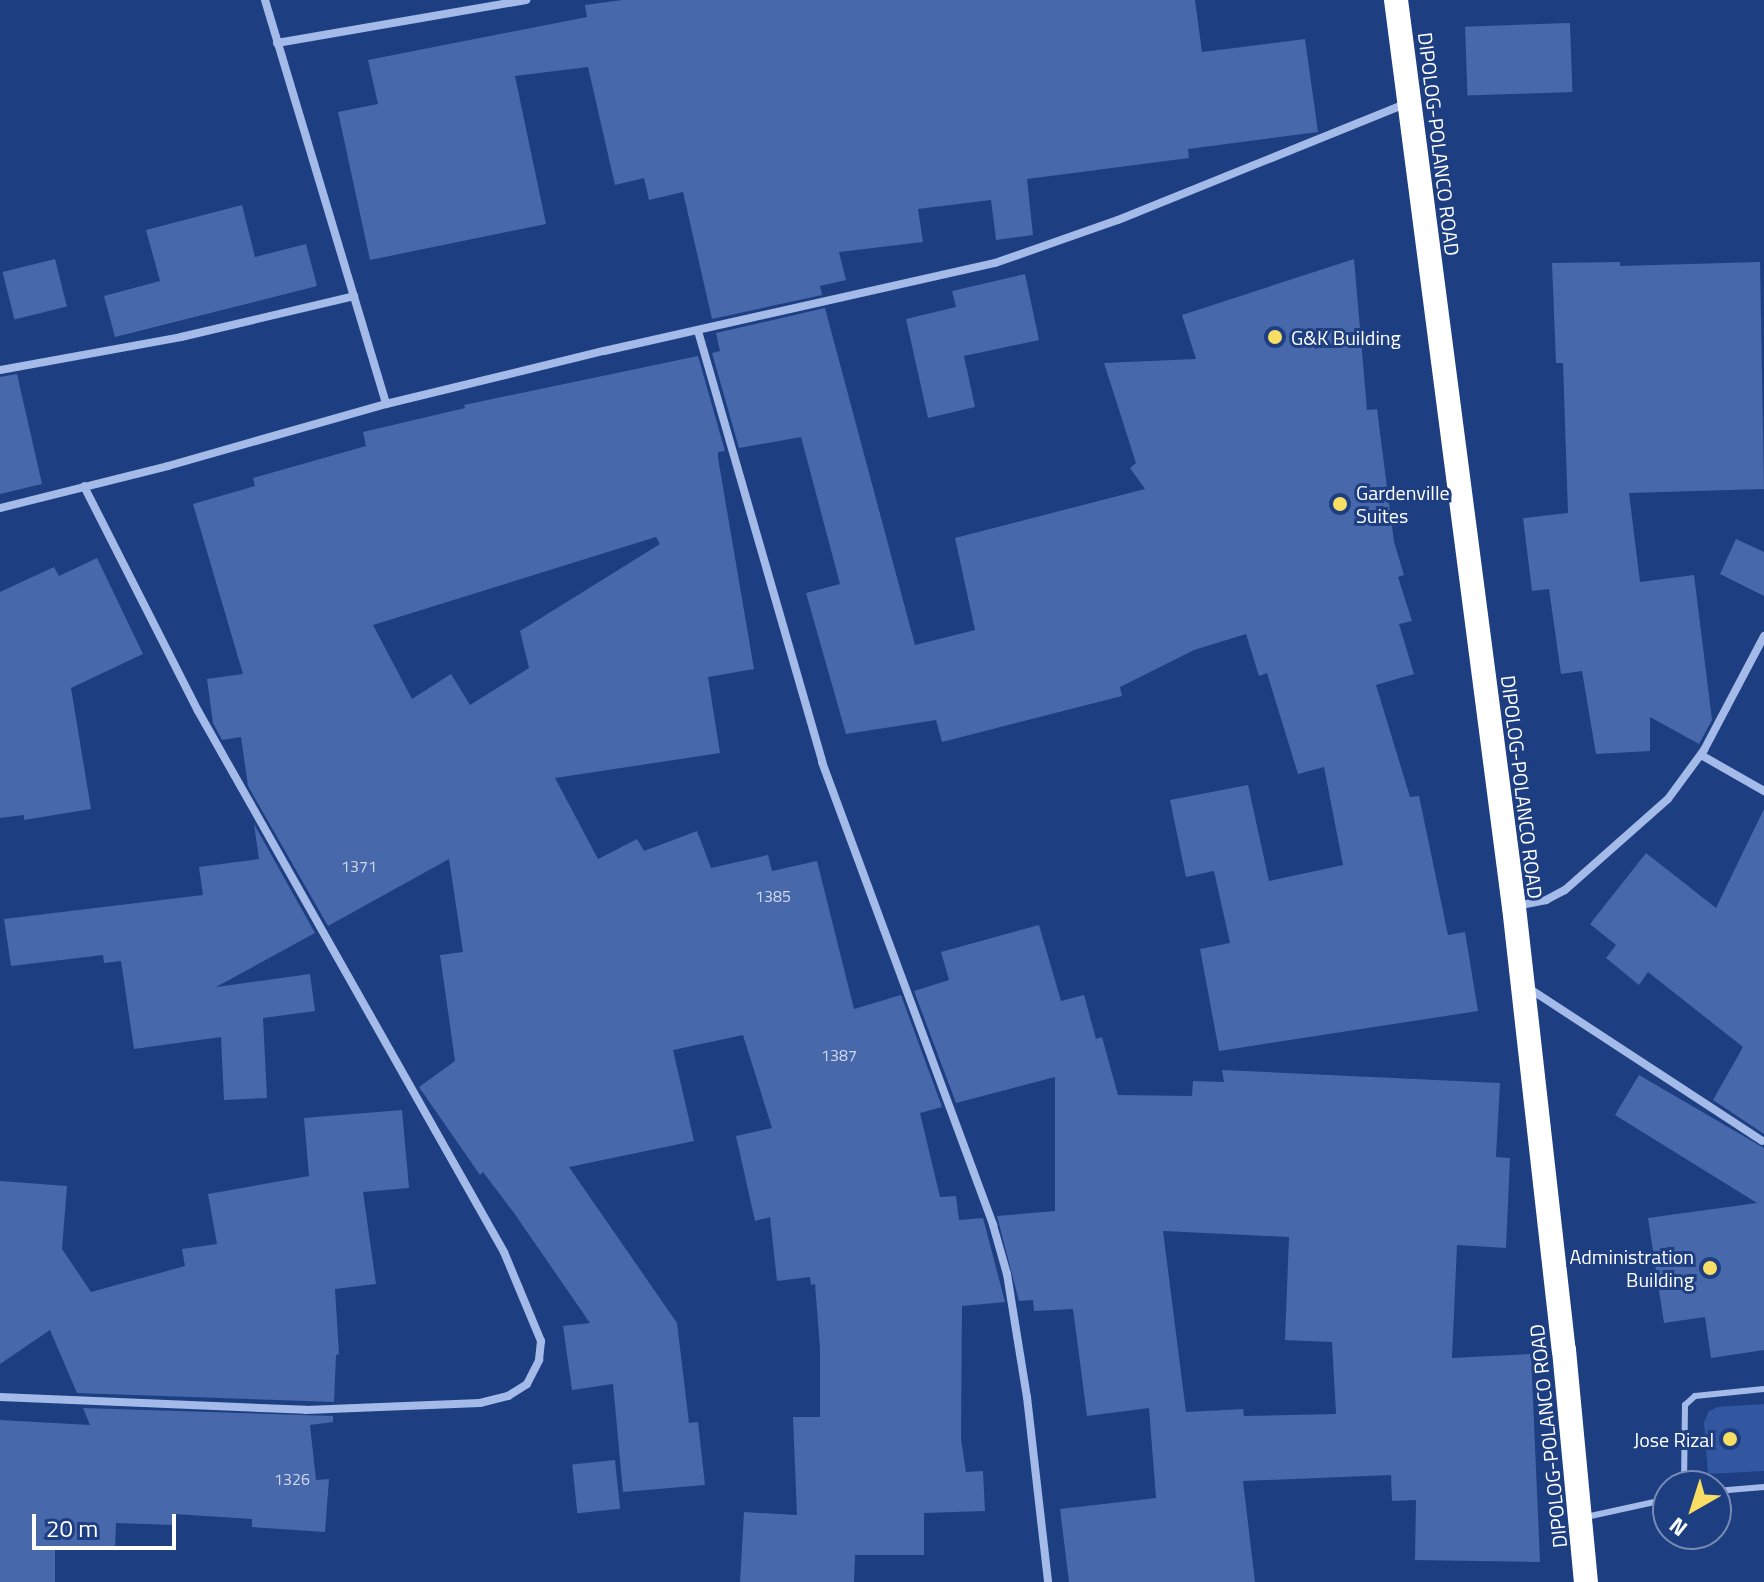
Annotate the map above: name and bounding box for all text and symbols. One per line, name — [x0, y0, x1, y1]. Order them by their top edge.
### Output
street label: DIPOLOG-POLANCO ROAD — [1413, 31, 1465, 257]
place label: G&K Building — [1291, 325, 1401, 349]
marker: G&K Building — [1266, 328, 1284, 346]
place label: Gardenville Suites — [1356, 480, 1450, 527]
marker: Gardenville Suites — [1331, 495, 1349, 513]
street label: DIPOLOG-POLANCO ROAD — [1496, 674, 1548, 900]
house number: 1371 — [341, 856, 377, 876]
house number: 1385 — [755, 886, 791, 906]
house number: 1387 — [821, 1045, 857, 1065]
place label: Administration Building — [1569, 1244, 1694, 1291]
marker: Administration Building — [1701, 1259, 1719, 1277]
street label: DIPOLOG-POLANCO ROAD — [1524, 1323, 1572, 1549]
place label: Jose Rizal — [1634, 1427, 1714, 1451]
marker: Jose Rizal — [1721, 1430, 1739, 1448]
house number: 1326 — [274, 1469, 310, 1489]
north arrow — [1652, 1470, 1732, 1550]
scale bar — [36, 1498, 180, 1548]
text: N — [1662, 1509, 1695, 1545]
text: 20 m — [46, 1510, 98, 1546]

